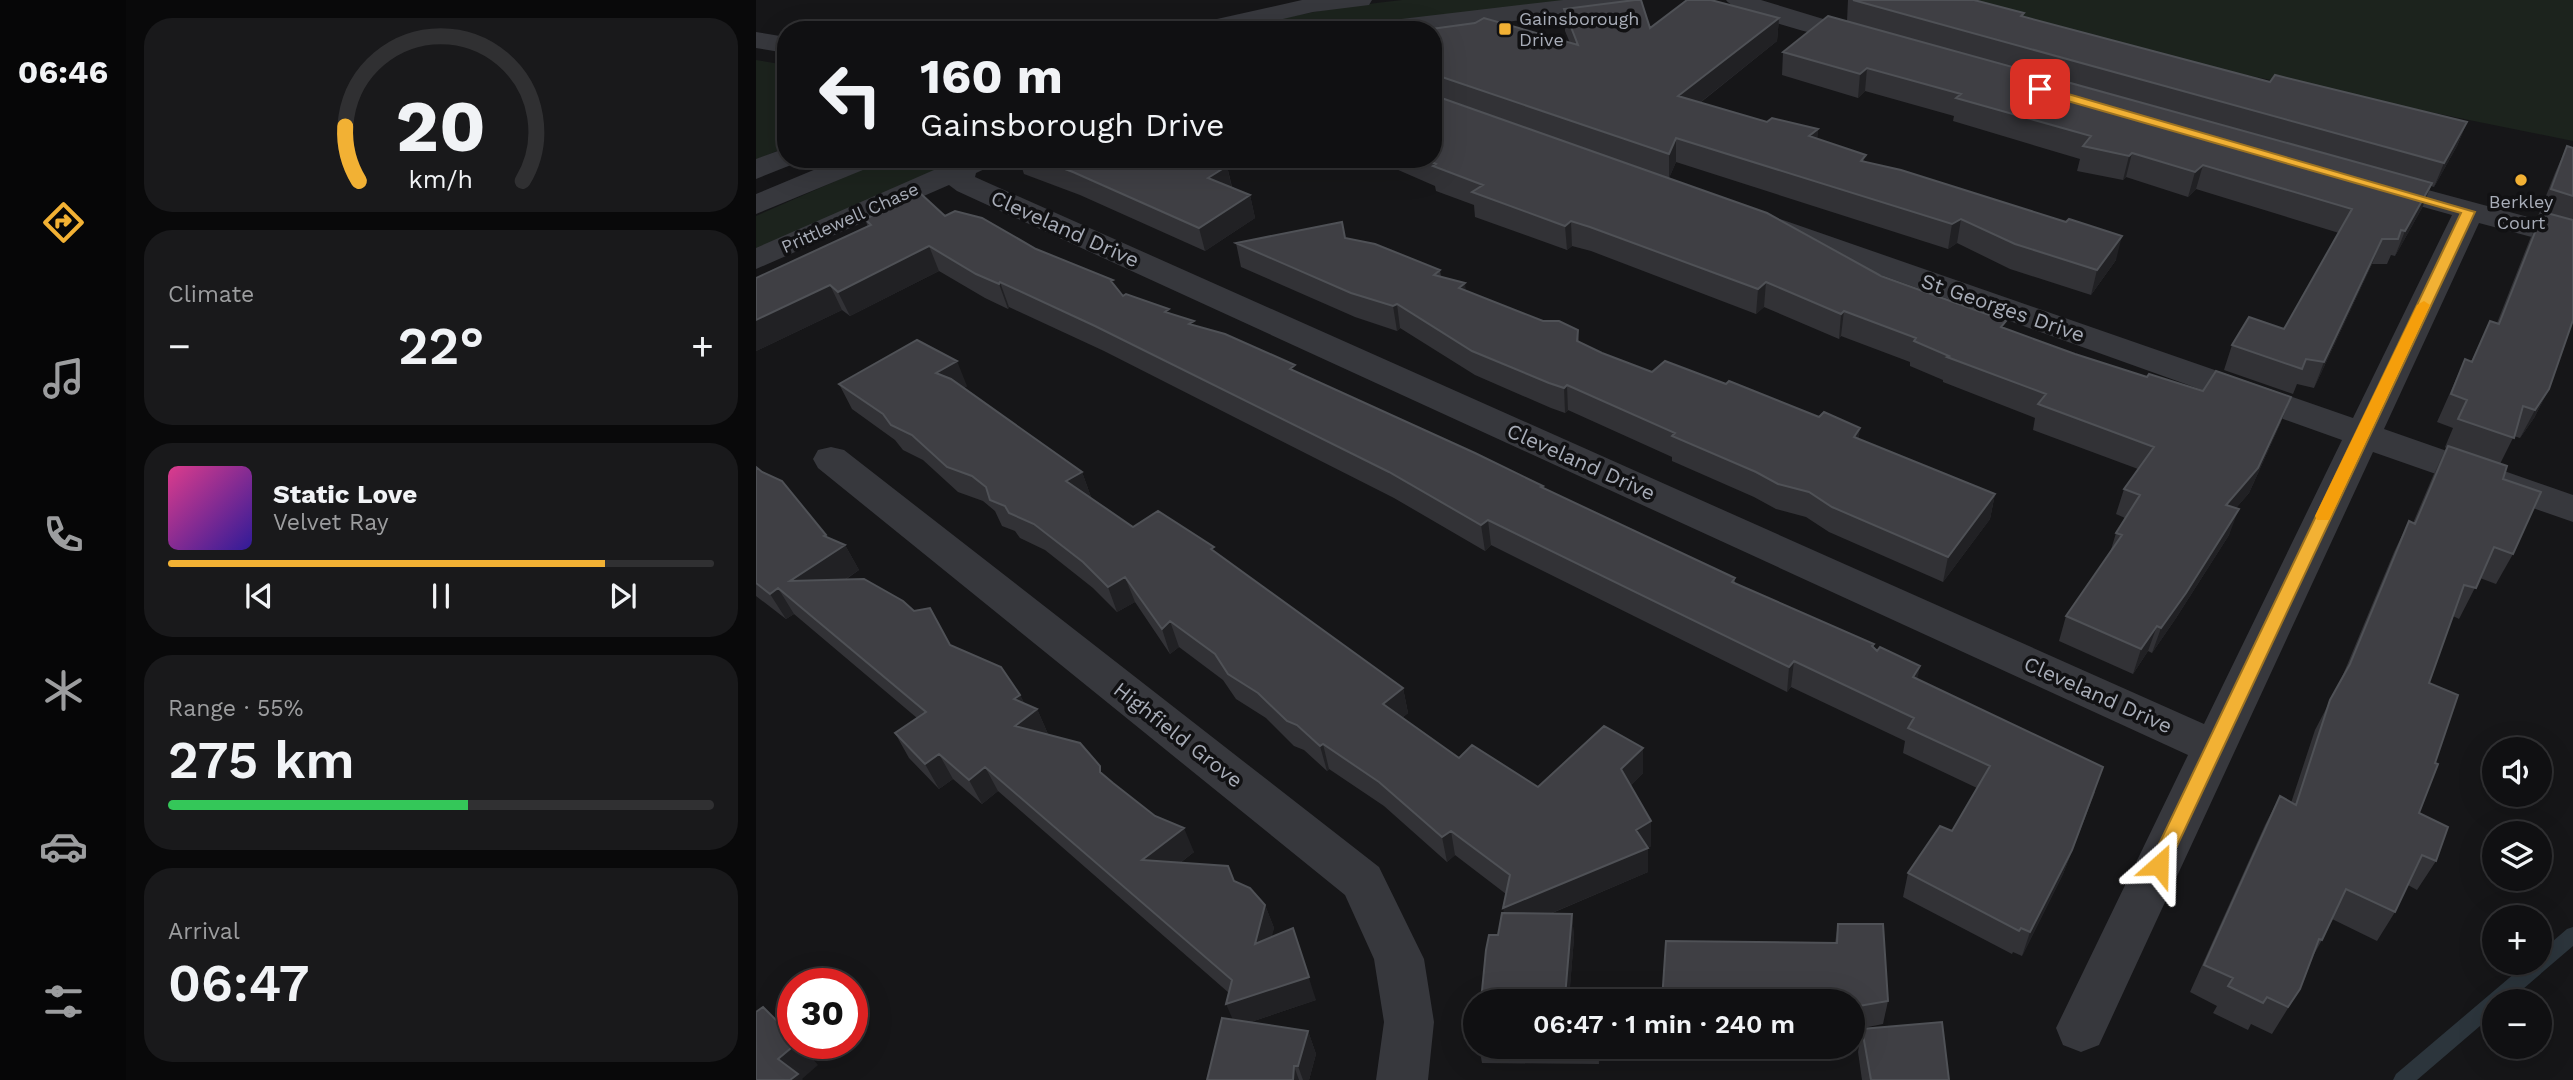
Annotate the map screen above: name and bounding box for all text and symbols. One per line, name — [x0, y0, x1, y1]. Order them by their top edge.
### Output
place label: Gainsborough Drive — [1519, 8, 1639, 50]
marker: Gainsborough Drive — [1497, 21, 1513, 37]
text: 160 m — [920, 47, 1063, 105]
icon: left — [805, 49, 896, 140]
text: 06:46 — [18, 53, 108, 91]
pin — [2010, 59, 2070, 119]
icon: arrive — [2021, 70, 2059, 108]
text: 20 — [396, 84, 486, 170]
text: Gainsborough Drive — [920, 106, 1225, 144]
text: km/h — [409, 165, 473, 194]
marker: Berkley Court — [2513, 172, 2529, 188]
street label: Prittlewell Chase — [778, 178, 922, 257]
street label: Cleveland Drive — [987, 185, 1143, 272]
place label: Berkley Court — [2489, 191, 2554, 233]
icon: directions — [39, 198, 88, 247]
street label: St Georges Drive — [1918, 268, 2088, 347]
text: Climate — [168, 281, 254, 308]
text: 22° — [398, 316, 484, 377]
text: − — [168, 324, 191, 368]
text: + — [691, 324, 714, 368]
icon: music — [39, 354, 88, 403]
street label: Cleveland Drive — [1503, 418, 1659, 505]
text: Static Love — [273, 479, 417, 509]
text: Velvet Ray — [273, 509, 389, 536]
icon: phone — [39, 510, 88, 559]
icon: previous — [240, 577, 278, 615]
icon: pause — [422, 577, 460, 615]
icon: next — [604, 577, 642, 615]
street label: Cleveland Drive — [2020, 651, 2176, 738]
icon: climate — [39, 666, 88, 715]
street label: Highfield Grove — [1109, 676, 1248, 793]
text: Range · 55% — [168, 695, 303, 722]
text: 275 km — [168, 730, 355, 791]
map controls — [2482, 737, 2552, 1059]
button: sound — [2482, 737, 2552, 807]
button: layers — [2482, 821, 2552, 891]
icon: car — [39, 822, 88, 871]
position arrow — [2122, 828, 2196, 902]
button: + — [2482, 905, 2552, 975]
text: Arrival — [168, 918, 240, 945]
text: 06:47 — [168, 953, 310, 1014]
speed limit sign: 30 — [777, 968, 868, 1059]
icon: filters — [39, 977, 88, 1026]
button: − — [2482, 989, 2552, 1059]
text: 06:47 · 1 min · 240 m — [1533, 1009, 1795, 1039]

